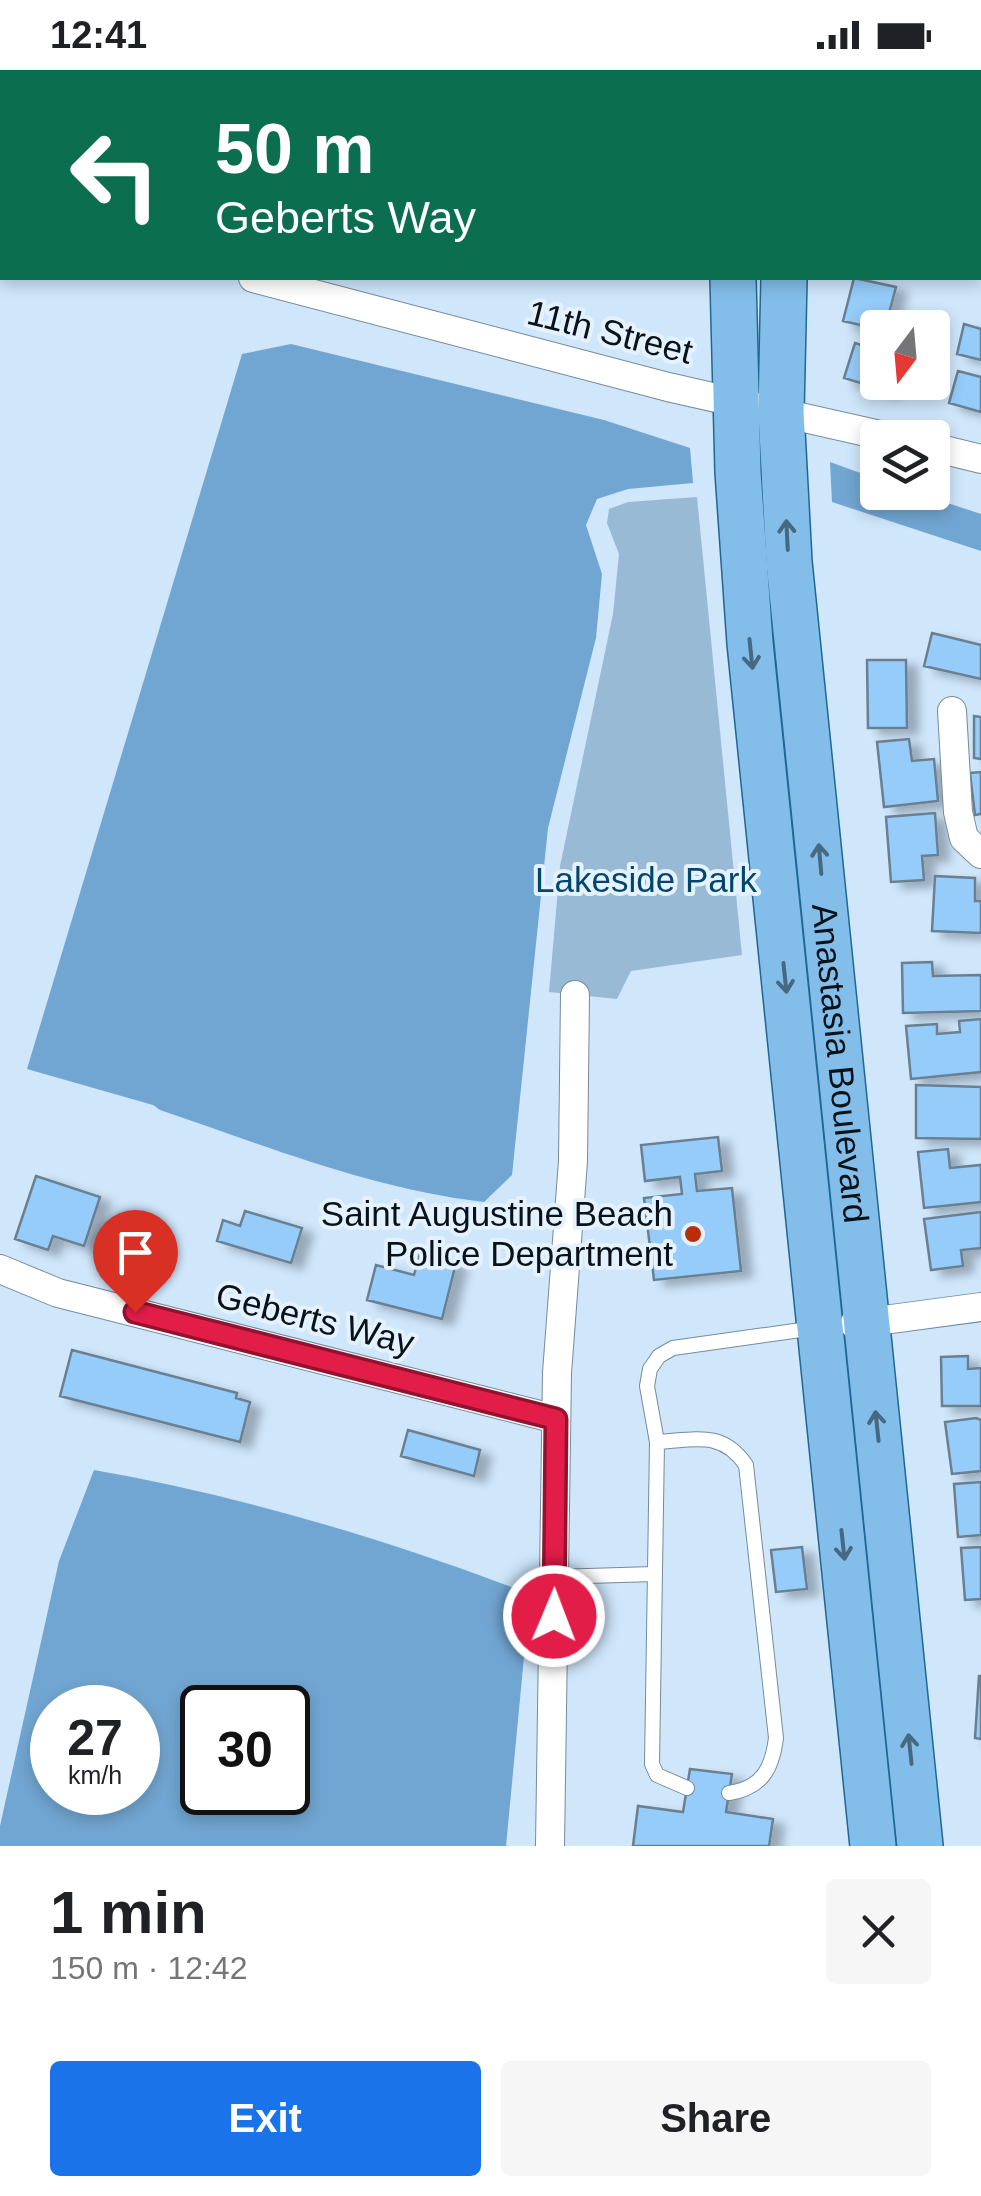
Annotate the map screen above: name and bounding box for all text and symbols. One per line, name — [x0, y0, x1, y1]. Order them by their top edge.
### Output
text: 12:41 — [50, 14, 147, 56]
icon: left — [50, 110, 180, 240]
text: 50 m — [215, 110, 375, 188]
text: Geberts Way — [215, 192, 476, 243]
street label: 11th Street — [524, 292, 697, 371]
north arrow — [860, 310, 950, 400]
map controls — [860, 310, 950, 510]
button: layers — [860, 420, 950, 510]
one-way arrow — [777, 520, 796, 552]
one-way arrow — [742, 638, 761, 670]
one-way arrow — [810, 843, 829, 875]
park label: Lakeside Park — [535, 860, 757, 899]
street label: Anastasia Boulevard — [805, 901, 876, 1225]
one-way arrow — [775, 961, 794, 993]
place label: Saint Augustine Beach Police Department — [321, 1194, 673, 1273]
pin — [93, 1210, 178, 1313]
marker: Saint Augustine Beach Police Department — [682, 1223, 704, 1245]
icon: arrive — [108, 1225, 163, 1280]
street label: Geberts Way — [212, 1275, 419, 1362]
one-way arrow — [868, 1410, 887, 1442]
one-way arrow — [833, 1528, 852, 1560]
position arrow — [502, 1564, 606, 1668]
speed limit sign: 30 — [180, 1685, 310, 1815]
text: 27 — [67, 1710, 123, 1766]
one-way arrow — [900, 1733, 919, 1766]
text: km/h — [68, 1761, 122, 1789]
text: 1 min — [50, 1879, 207, 1946]
button: close — [826, 1879, 931, 1984]
text: 150 m · 12:42 — [50, 1950, 247, 1986]
button: Exit — [50, 2061, 481, 2176]
button: Share — [501, 2061, 931, 2176]

